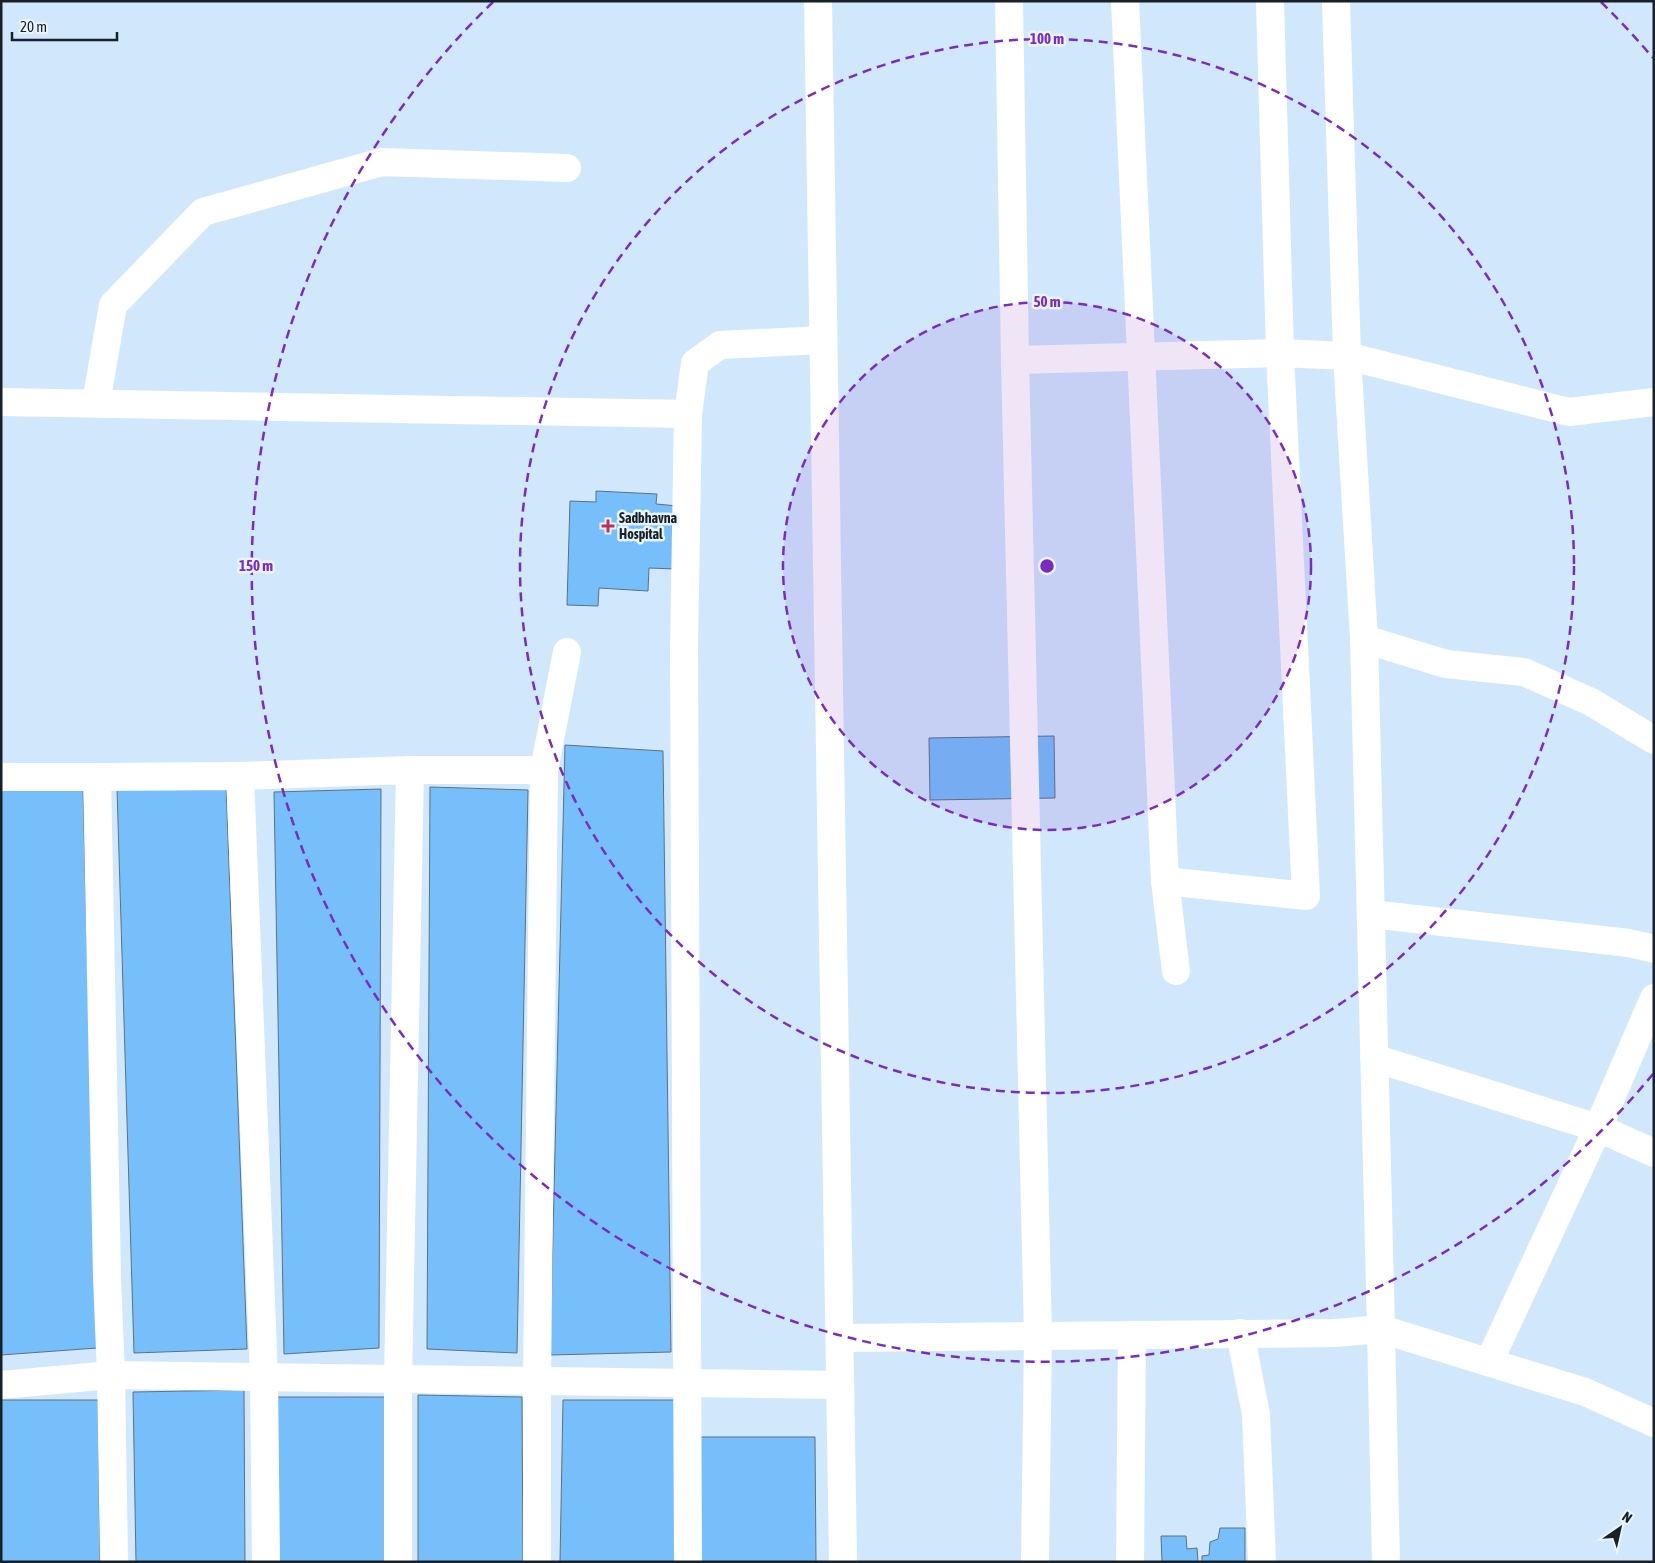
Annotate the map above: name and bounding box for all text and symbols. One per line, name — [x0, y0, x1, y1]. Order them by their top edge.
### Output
scale bar — [12, 10, 118, 42]
text: 20 m — [20, 18, 47, 35]
text: 100 m — [1030, 30, 1064, 47]
text: 50 m — [1034, 293, 1061, 310]
place label: Sadbhavna Hospital — [619, 510, 678, 542]
marker: Sadbhavna Hospital — [601, 519, 615, 533]
text: 150 m — [239, 557, 273, 574]
centre of rings — [1038, 557, 1056, 575]
north arrow — [1595, 1503, 1645, 1553]
text: N — [1619, 1508, 1635, 1526]

